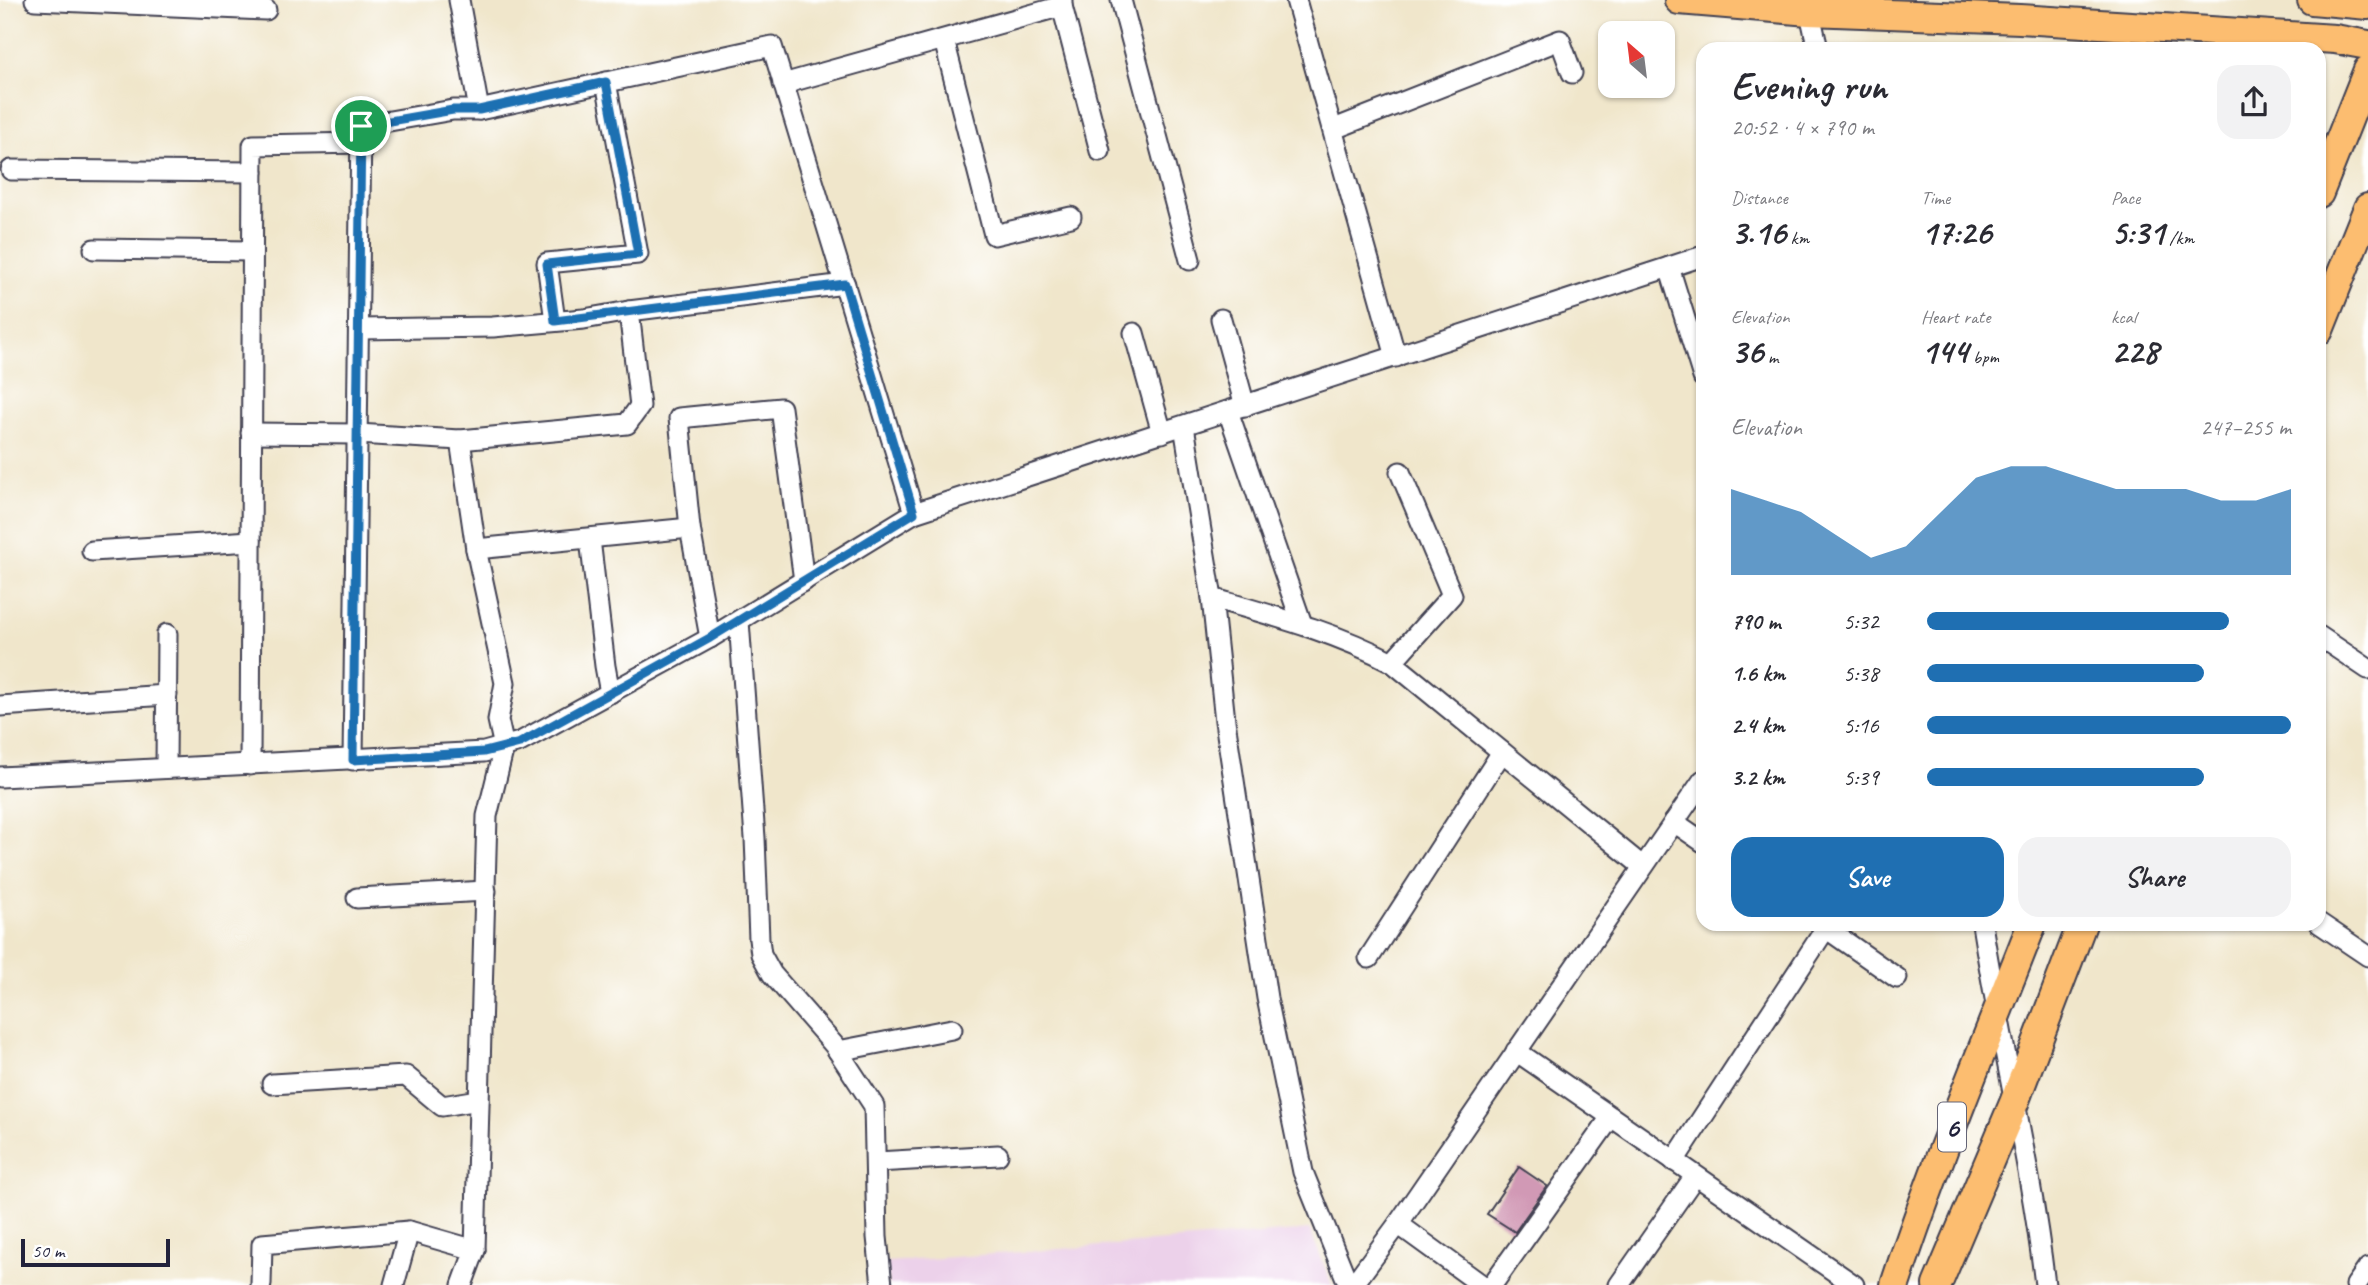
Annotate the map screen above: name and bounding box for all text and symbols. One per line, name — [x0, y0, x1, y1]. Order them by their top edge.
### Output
north arrow — [1598, 21, 1675, 98]
map controls — [1598, 21, 1675, 98]
text: Evening run — [1731, 63, 1887, 110]
button: share — [2217, 65, 2291, 139]
pin — [331, 96, 391, 156]
icon: arrive — [342, 107, 380, 145]
text: 20:52 · 4 × 790 m — [1731, 113, 1874, 142]
text: Distance — [1731, 186, 1788, 210]
text: Time — [1921, 186, 1950, 210]
text: Pace — [2111, 186, 2140, 210]
text: 3.16 — [1731, 210, 1786, 255]
text: 17:26 — [1921, 210, 1992, 255]
text: 5:31 — [2111, 210, 2165, 255]
text: km — [1786, 226, 1809, 250]
text: /km — [2165, 226, 2194, 250]
text: Elevation — [1731, 305, 1789, 329]
text: Heart rate — [1921, 305, 1990, 329]
text: kcal — [2111, 305, 2136, 329]
text: 36 — [1731, 329, 1763, 374]
text: 144 — [1921, 329, 1968, 374]
text: 228 — [2111, 329, 2158, 374]
text: m — [1763, 345, 1779, 369]
text: bpm — [1968, 345, 1999, 369]
text: Elevation — [1731, 413, 1802, 442]
text: 247–255 m — [2200, 413, 2291, 442]
text: 790 m — [1731, 607, 1780, 636]
text: 5:32 — [1843, 607, 1879, 636]
text: 1.6 km — [1731, 659, 1785, 688]
text: 5:38 — [1843, 659, 1879, 688]
text: 2.4 km — [1731, 711, 1785, 740]
text: 5:16 — [1843, 711, 1879, 740]
text: 3.2 km — [1731, 763, 1785, 792]
text: 5:39 — [1843, 763, 1879, 792]
button: Save — [1731, 837, 2004, 917]
button: Share — [2018, 837, 2291, 917]
road number: 6 — [1938, 1102, 1966, 1152]
scale bar — [21, 1236, 170, 1268]
text: 50 m — [32, 1239, 64, 1263]

